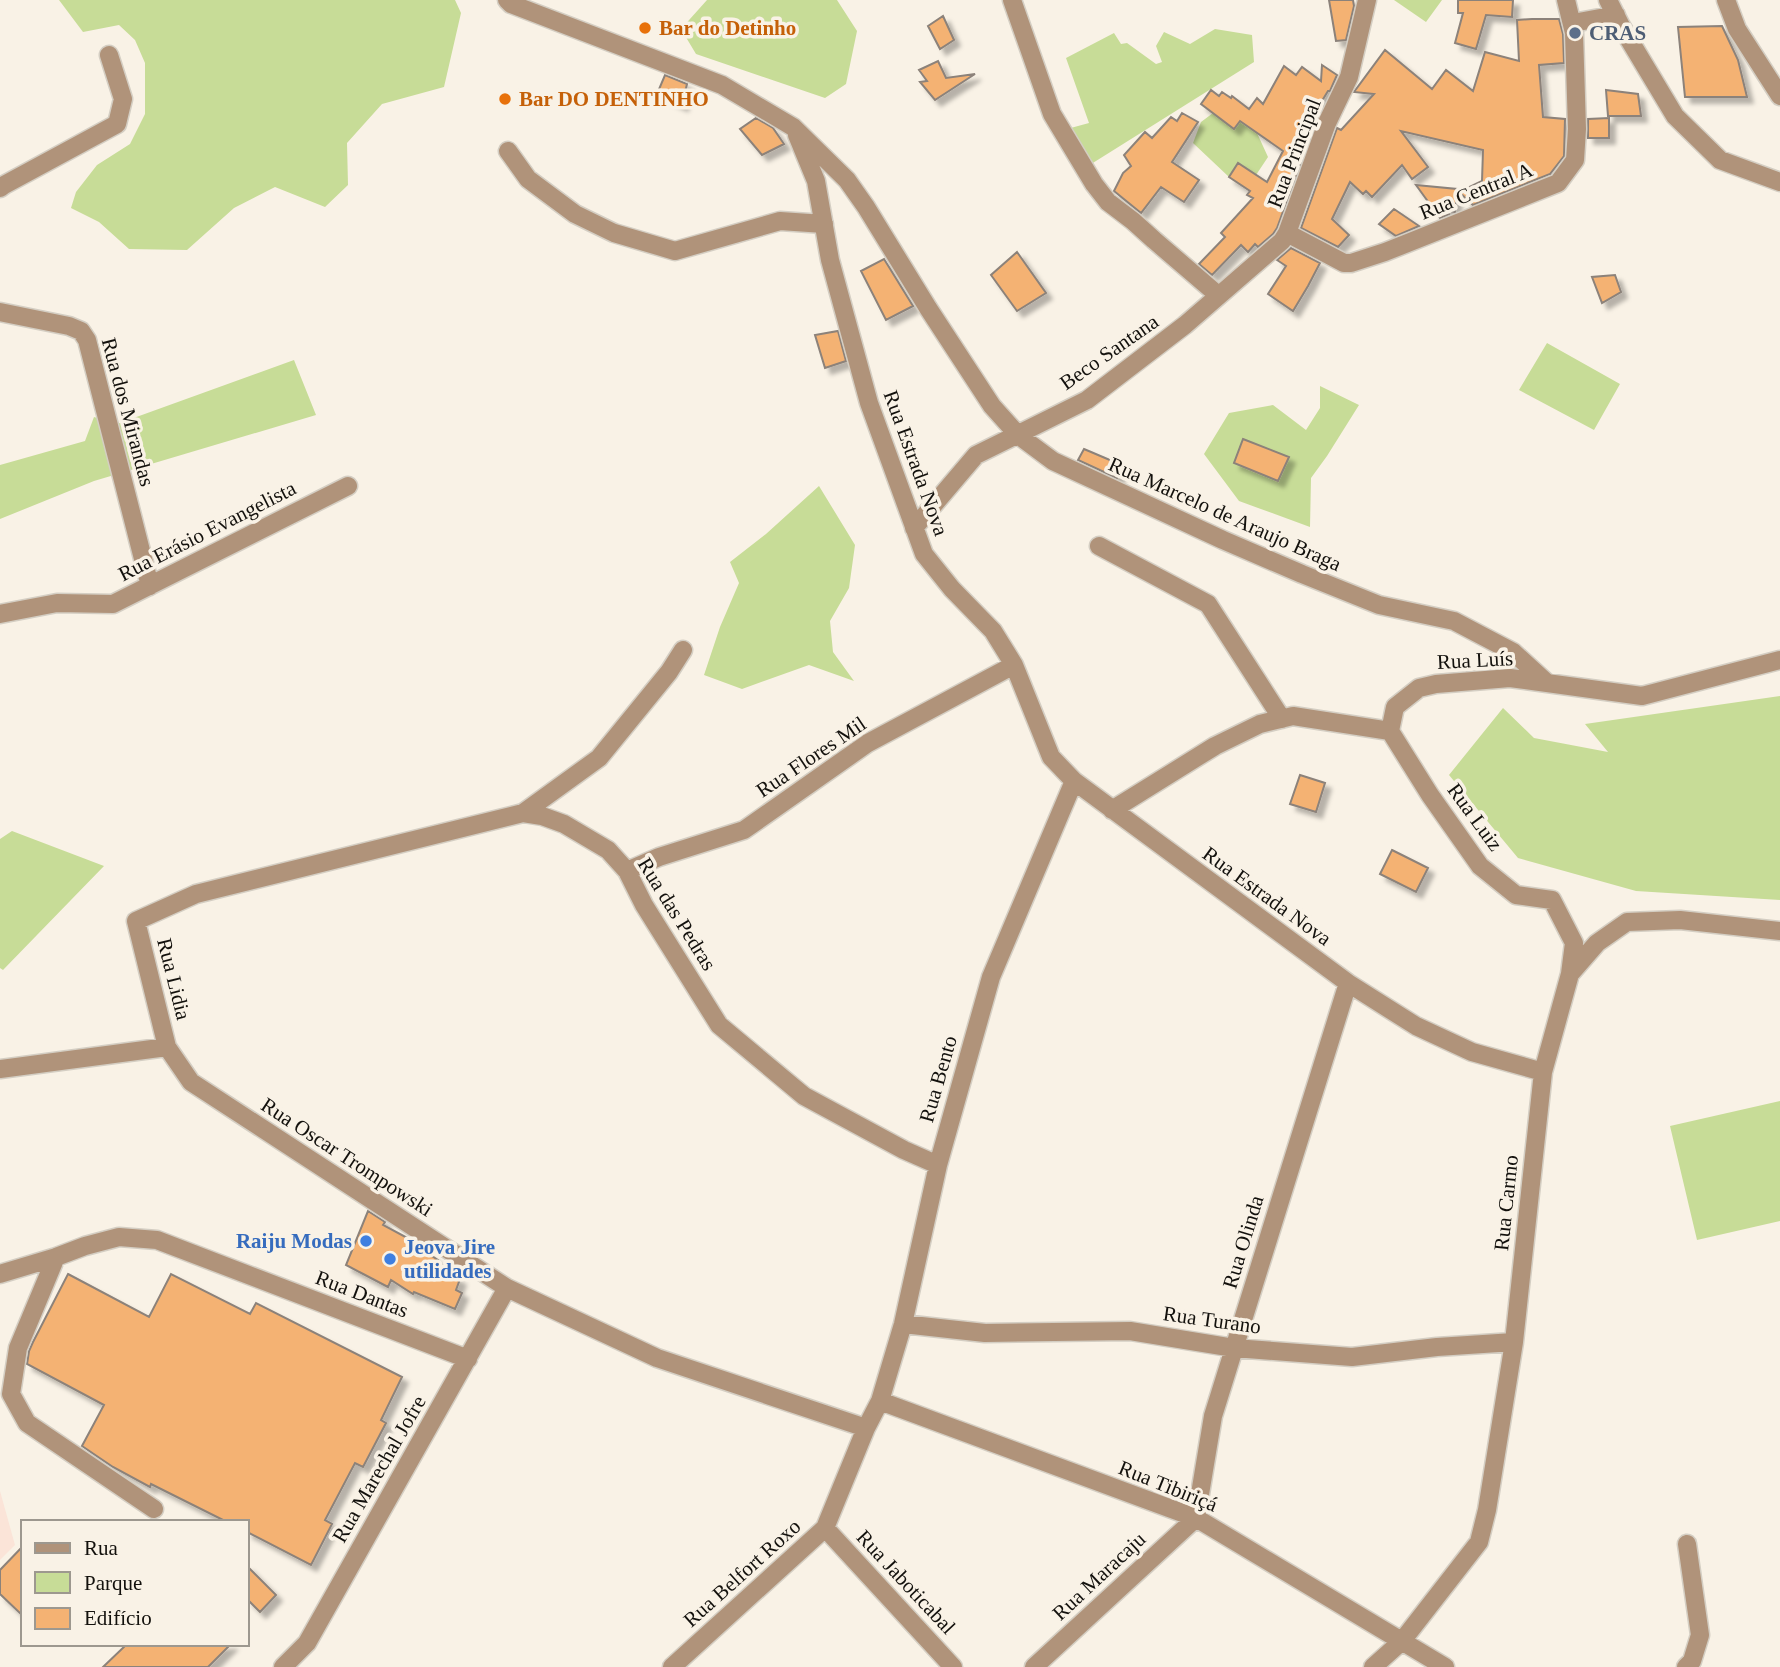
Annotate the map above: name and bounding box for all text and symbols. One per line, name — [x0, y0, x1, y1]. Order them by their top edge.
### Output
place label: Bar do Detinho — [659, 16, 796, 40]
marker: Bar do Detinho — [637, 20, 653, 36]
place label: CRAS — [1589, 21, 1646, 45]
marker: CRAS — [1567, 25, 1583, 41]
place label: Bar DO DENTINHO — [519, 87, 709, 111]
marker: Bar DO DENTINHO — [497, 91, 513, 107]
street label: Rua Principal — [1262, 95, 1326, 211]
street label: Rua Central A — [1416, 157, 1537, 225]
street label: Beco Santana — [1055, 309, 1163, 395]
street label: Rua dos Mirandas — [97, 335, 159, 489]
street label: Rua Estrada Nova — [879, 387, 954, 540]
street label: Rua Marcelo de Araujo Braga — [1105, 452, 1346, 576]
street label: Rua Erásio Evangelista — [114, 476, 300, 586]
street label: Rua Luís — [1436, 646, 1514, 674]
street label: Rua Flores Mil — [752, 711, 871, 803]
street label: Rua Luiz — [1442, 779, 1508, 855]
street label: Rua Estrada Nova — [1198, 841, 1336, 951]
street label: Rua das Pedras — [633, 853, 721, 975]
street label: Rua Lidia — [152, 936, 196, 1023]
street label: Rua Bento — [914, 1033, 962, 1125]
street label: Rua Oscar Trompowski — [257, 1093, 437, 1221]
street label: Rua Carmo — [1489, 1154, 1523, 1252]
street label: Rua Olinda — [1217, 1192, 1269, 1292]
place label: Raiju Modas — [236, 1229, 352, 1253]
marker: Raiju Modas — [358, 1233, 374, 1249]
place label: Jeova Jire utilidades — [404, 1235, 495, 1283]
marker: Jeova Jire utilidades — [382, 1251, 398, 1267]
street label: Rua Dantas — [312, 1265, 412, 1323]
street label: Rua Turano — [1162, 1301, 1262, 1339]
street label: Rua Marechal Jofre — [327, 1391, 431, 1547]
street label: Rua Tibiriçá — [1115, 1455, 1222, 1517]
street label: Rua Belfort Roxo — [678, 1514, 806, 1632]
legend — [21, 1520, 248, 1646]
street label: Rua Jaboticabal — [852, 1525, 960, 1639]
street label: Rua Maracaju — [1048, 1527, 1151, 1625]
text: Rua — [84, 1536, 119, 1560]
text: Parque — [84, 1571, 142, 1595]
text: Edifício — [84, 1606, 152, 1630]

